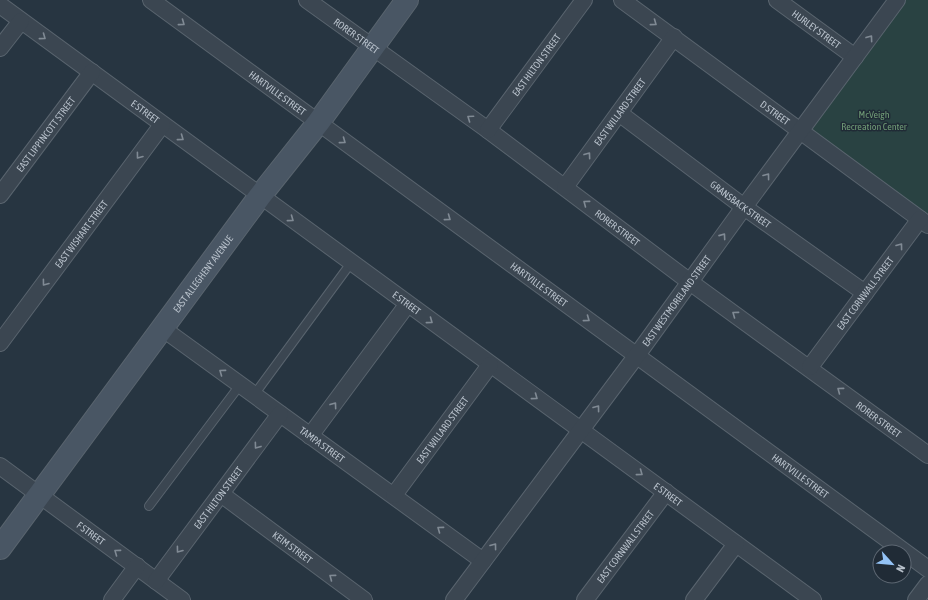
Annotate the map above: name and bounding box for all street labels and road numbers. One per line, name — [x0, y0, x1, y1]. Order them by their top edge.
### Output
street label: HURLEY STREET — [790, 8, 843, 51]
street label: RORER STREET — [332, 16, 381, 56]
street label: EAST HILTON STREET — [510, 31, 563, 98]
street label: HARTVILLE STREET — [247, 69, 308, 118]
street label: EAST WILLARD STREET — [592, 76, 648, 148]
street label: EAST LIPPINCOTT STREET — [14, 94, 78, 174]
street label: E STREET — [129, 98, 162, 126]
street label: D STREET — [758, 99, 792, 128]
street label: GRANSBACK STREET — [708, 179, 773, 231]
street label: EAST WISHART STREET — [53, 198, 111, 270]
street label: RORER STREET — [593, 208, 642, 249]
street label: EAST ALLEGHENY AVENUE — [171, 233, 236, 315]
street label: EAST WESTMORELAND STREET — [640, 253, 714, 348]
street label: EAST CORNWALL STREET — [835, 254, 896, 332]
street label: HARTVILLE STREET — [508, 260, 570, 309]
street label: E STREET — [390, 289, 423, 317]
street label: EAST WILLARD STREET — [414, 394, 471, 466]
street label: RORER STREET — [854, 400, 904, 440]
street label: TAMPA STREET — [297, 425, 347, 465]
street label: HARTVILLE STREET — [770, 452, 831, 501]
street label: EAST HILTON STREET — [192, 464, 245, 531]
street label: E STREET — [652, 480, 685, 509]
street label: EAST CORNWALL STREET — [595, 508, 657, 585]
street label: F STREET — [75, 520, 107, 548]
street label: KEIM STREET — [270, 529, 315, 566]

